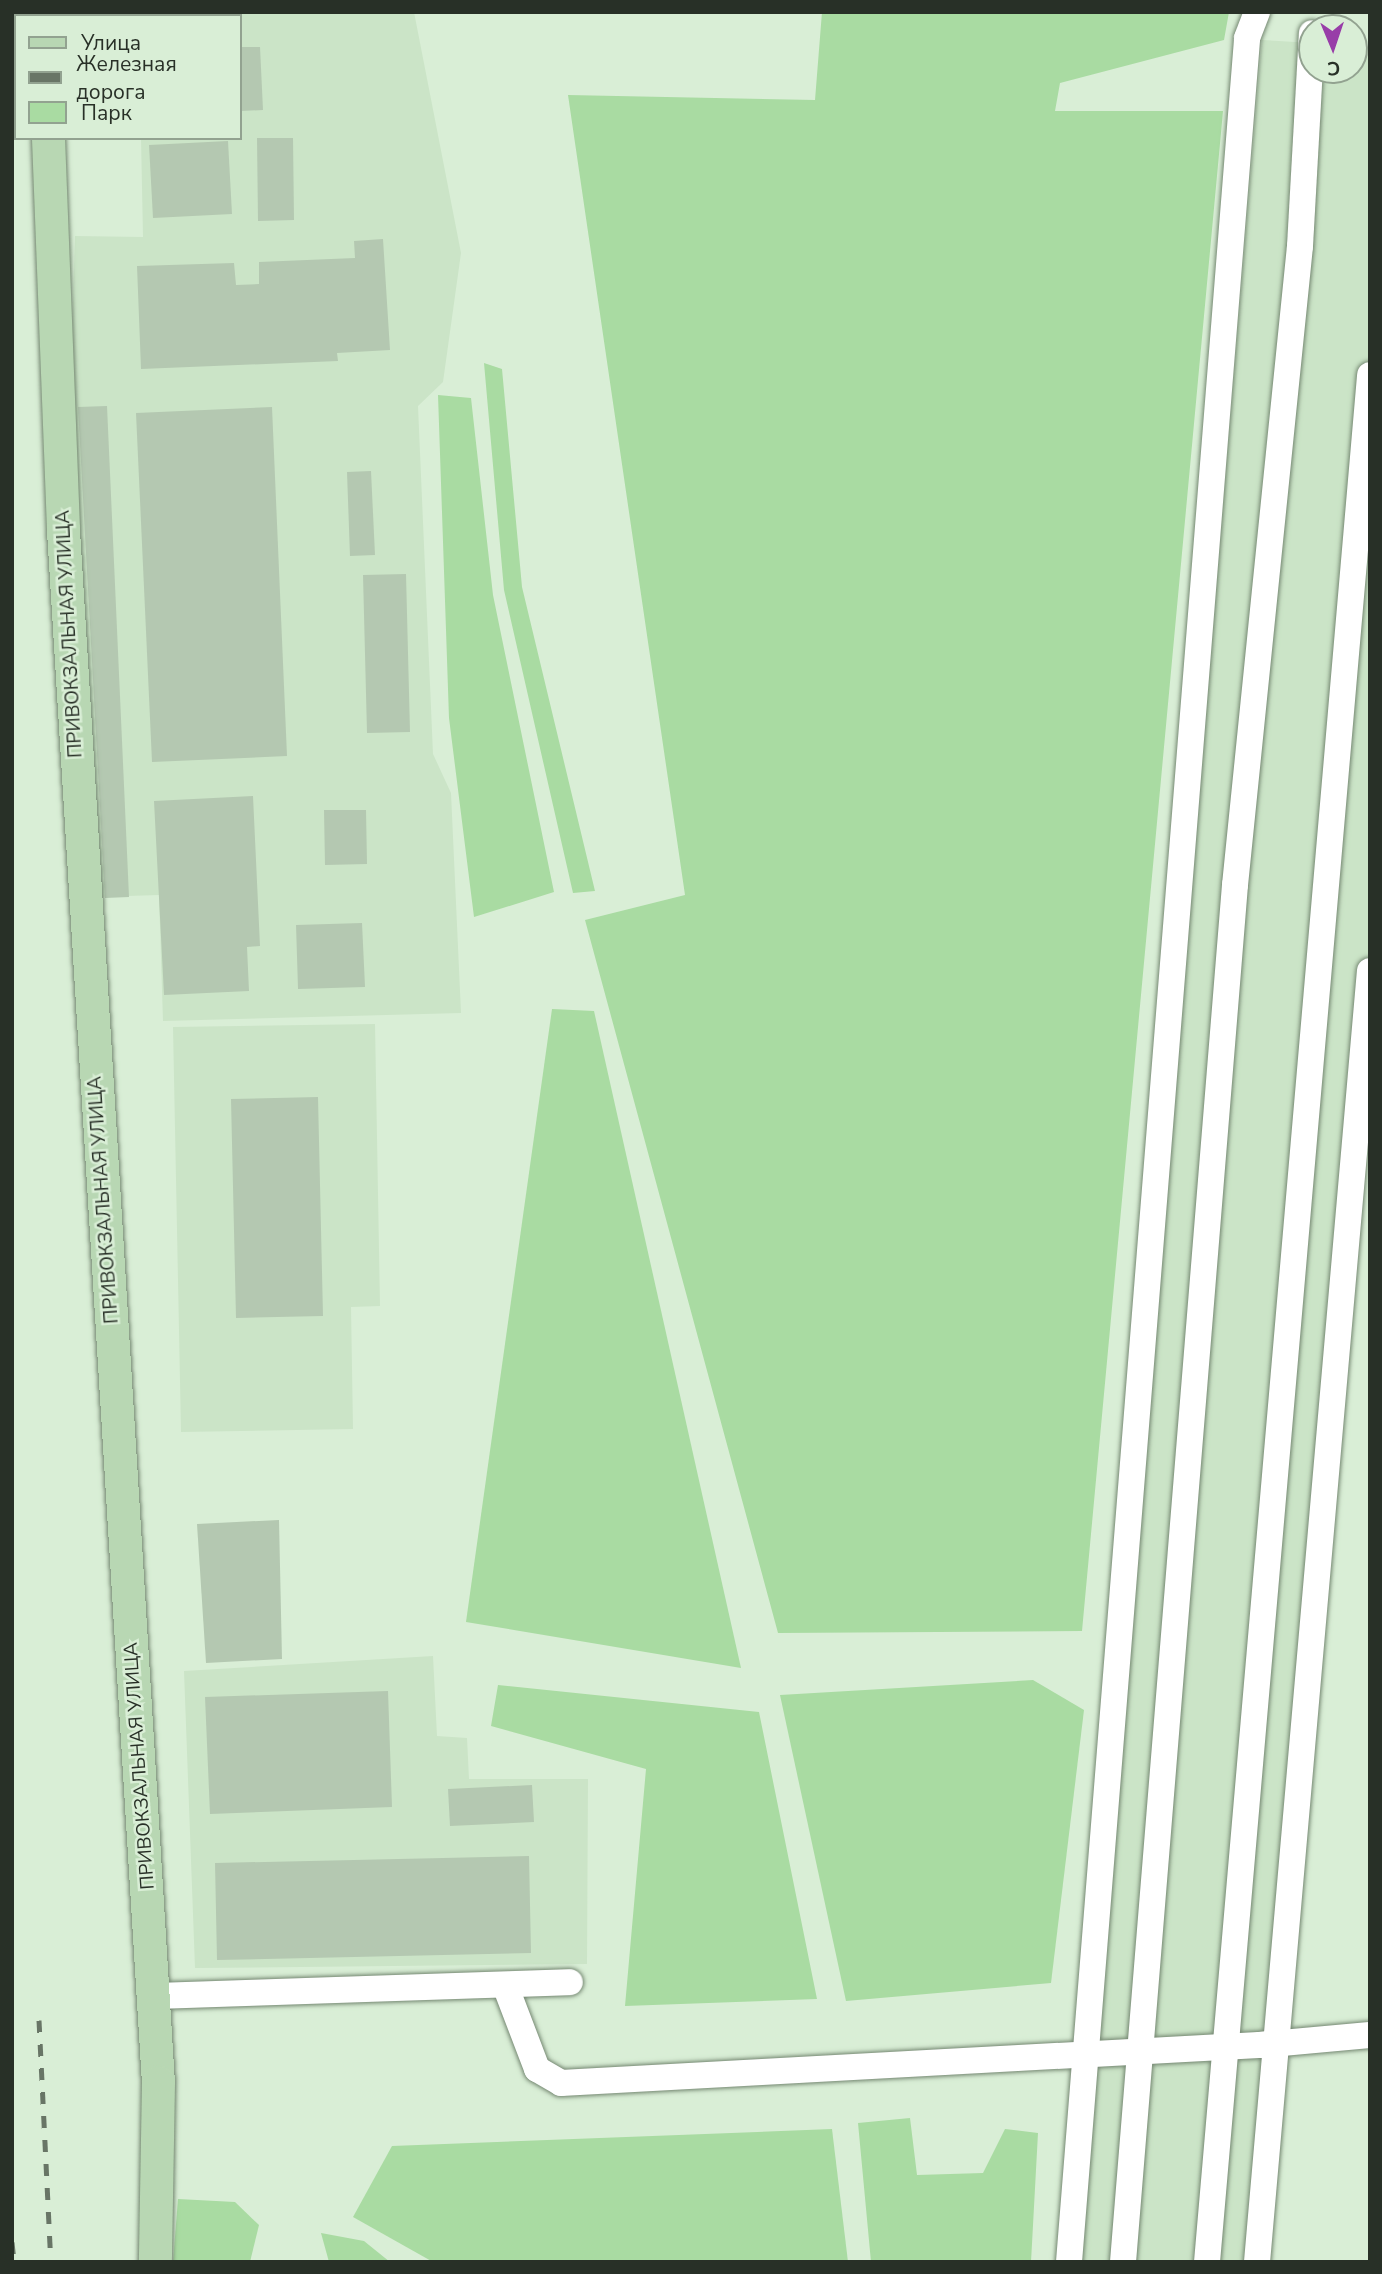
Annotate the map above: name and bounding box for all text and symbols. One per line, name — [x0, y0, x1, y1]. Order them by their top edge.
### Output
legend — [14, 14, 242, 140]
north arrow — [1298, 14, 1368, 84]
text: Улица — [81, 29, 141, 57]
text: Железная дорога — [76, 50, 177, 106]
text: С — [1327, 55, 1341, 81]
text: Парк — [81, 99, 132, 127]
street label: ПРИВОКЗАЛЬНАЯ УЛИЦА — [52, 510, 88, 758]
street label: ПРИВОКЗАЛЬНАЯ УЛИЦА — [84, 1076, 124, 1324]
street label: ПРИВОКЗАЛЬНАЯ УЛИЦА — [120, 1642, 160, 1890]

